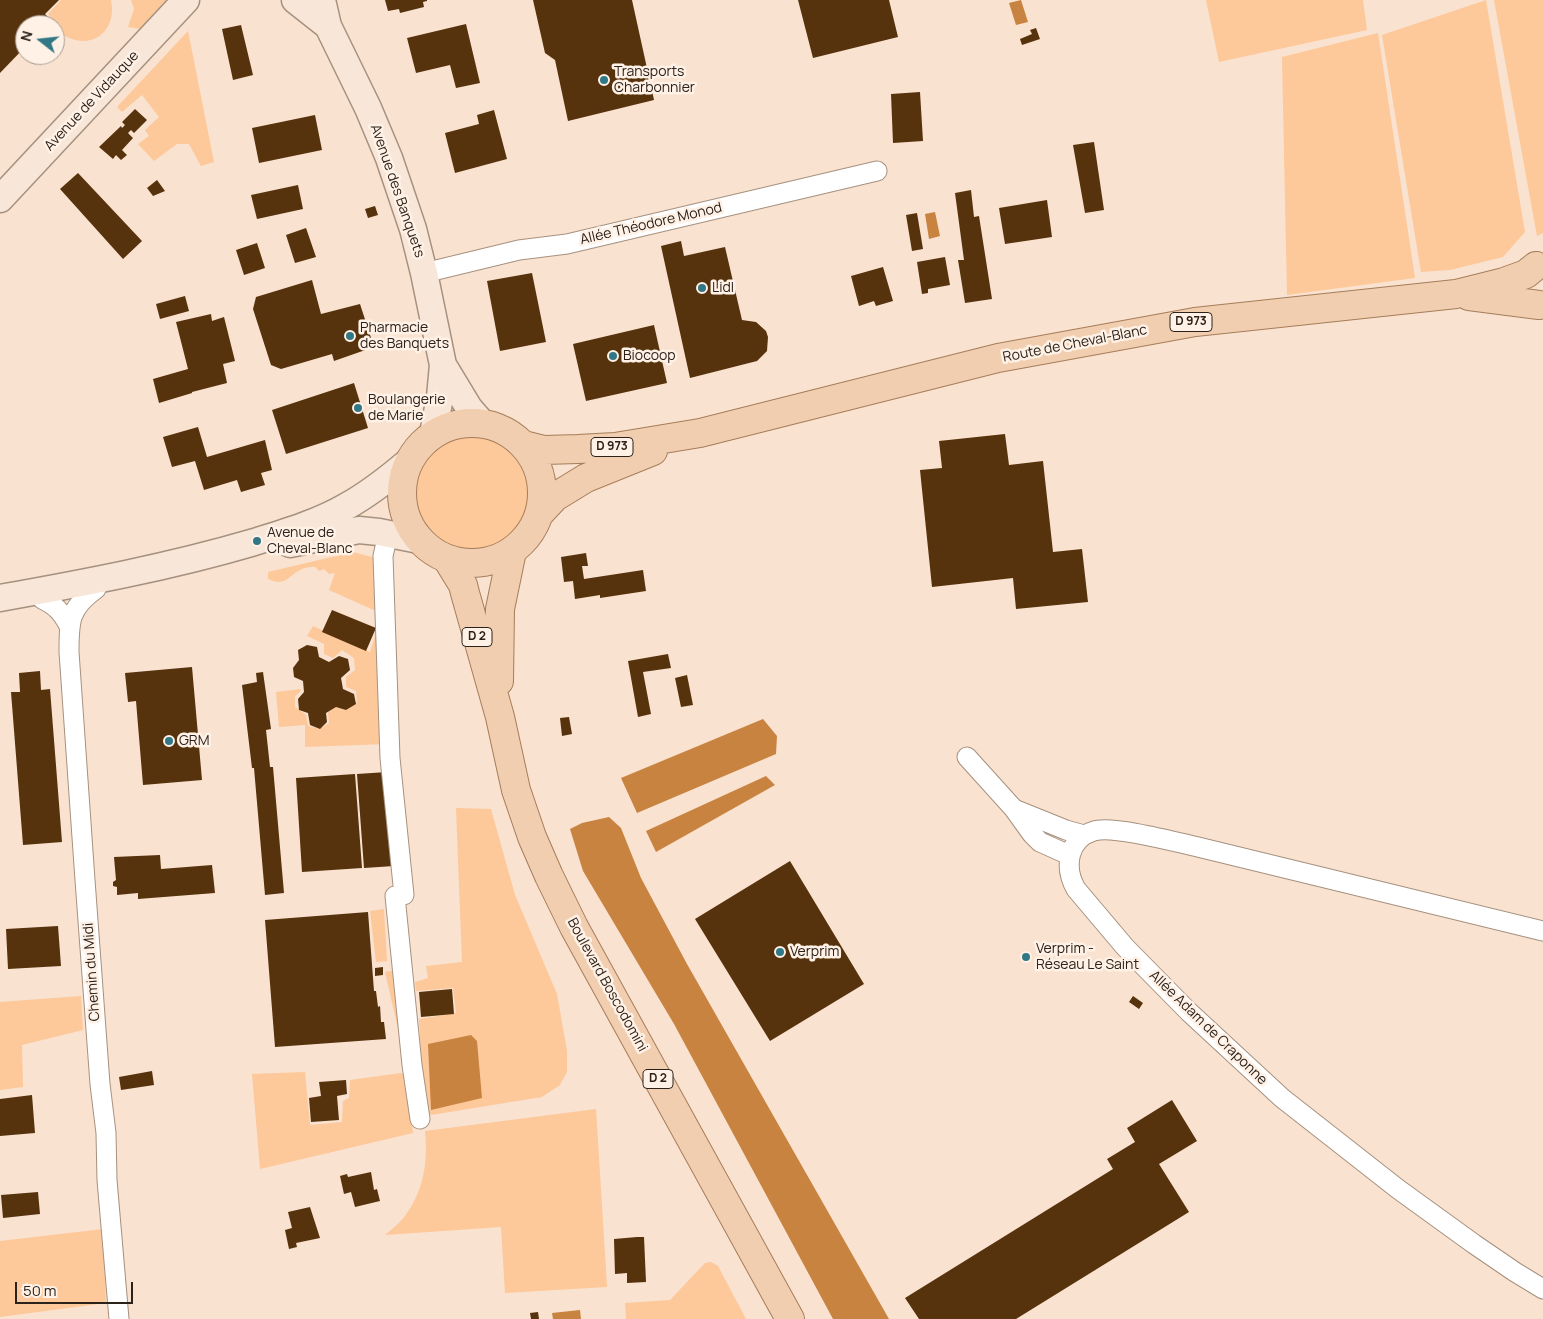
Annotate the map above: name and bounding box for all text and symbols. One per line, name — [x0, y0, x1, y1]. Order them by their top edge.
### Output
north arrow — [15, 15, 65, 65]
text: N — [16, 29, 37, 43]
street label: Avenue de Vidauque — [41, 48, 143, 154]
place label: Transports Charbonnier — [614, 64, 695, 96]
marker: Transports Charbonnier — [598, 74, 610, 86]
street label: Avenue des Banquets — [366, 122, 428, 260]
street label: Allée Théodore Monod — [578, 199, 724, 249]
place label: Lidl — [712, 280, 734, 296]
marker: Lidl — [696, 282, 708, 294]
road number: D 973 — [1170, 313, 1212, 332]
place label: Pharmacie des Banquets — [360, 320, 449, 352]
street label: Route de Cheval-Blanc — [1001, 322, 1149, 366]
marker: Pharmacie des Banquets — [344, 330, 356, 342]
place label: Biocoop — [623, 348, 676, 364]
marker: Biocoop — [607, 350, 619, 362]
place label: Boulangerie de Marie — [368, 392, 446, 424]
marker: Boulangerie de Marie — [352, 402, 364, 414]
road number: D 973 — [591, 438, 633, 457]
place label: Avenue de Cheval-Blanc — [267, 525, 353, 558]
marker: Avenue de Cheval-Blanc — [251, 535, 263, 547]
road number: D 2 — [462, 628, 492, 646]
place label: GRM — [179, 733, 209, 749]
marker: GRM — [163, 735, 175, 747]
street label: Boulevard Boscodomini — [563, 915, 651, 1055]
street label: Chemin du Midi — [80, 922, 104, 1022]
place label: Verprim - Réseau Le Saint — [1036, 941, 1139, 974]
place label: Verprim — [790, 944, 839, 960]
marker: Verprim — [774, 946, 786, 958]
marker: Verprim - Réseau Le Saint — [1020, 951, 1032, 963]
street label: Allée Adam de Craponne — [1146, 967, 1270, 1089]
road number: D 2 — [643, 1070, 673, 1088]
scale bar — [18, 1272, 135, 1304]
text: 50 m — [23, 1280, 57, 1301]

